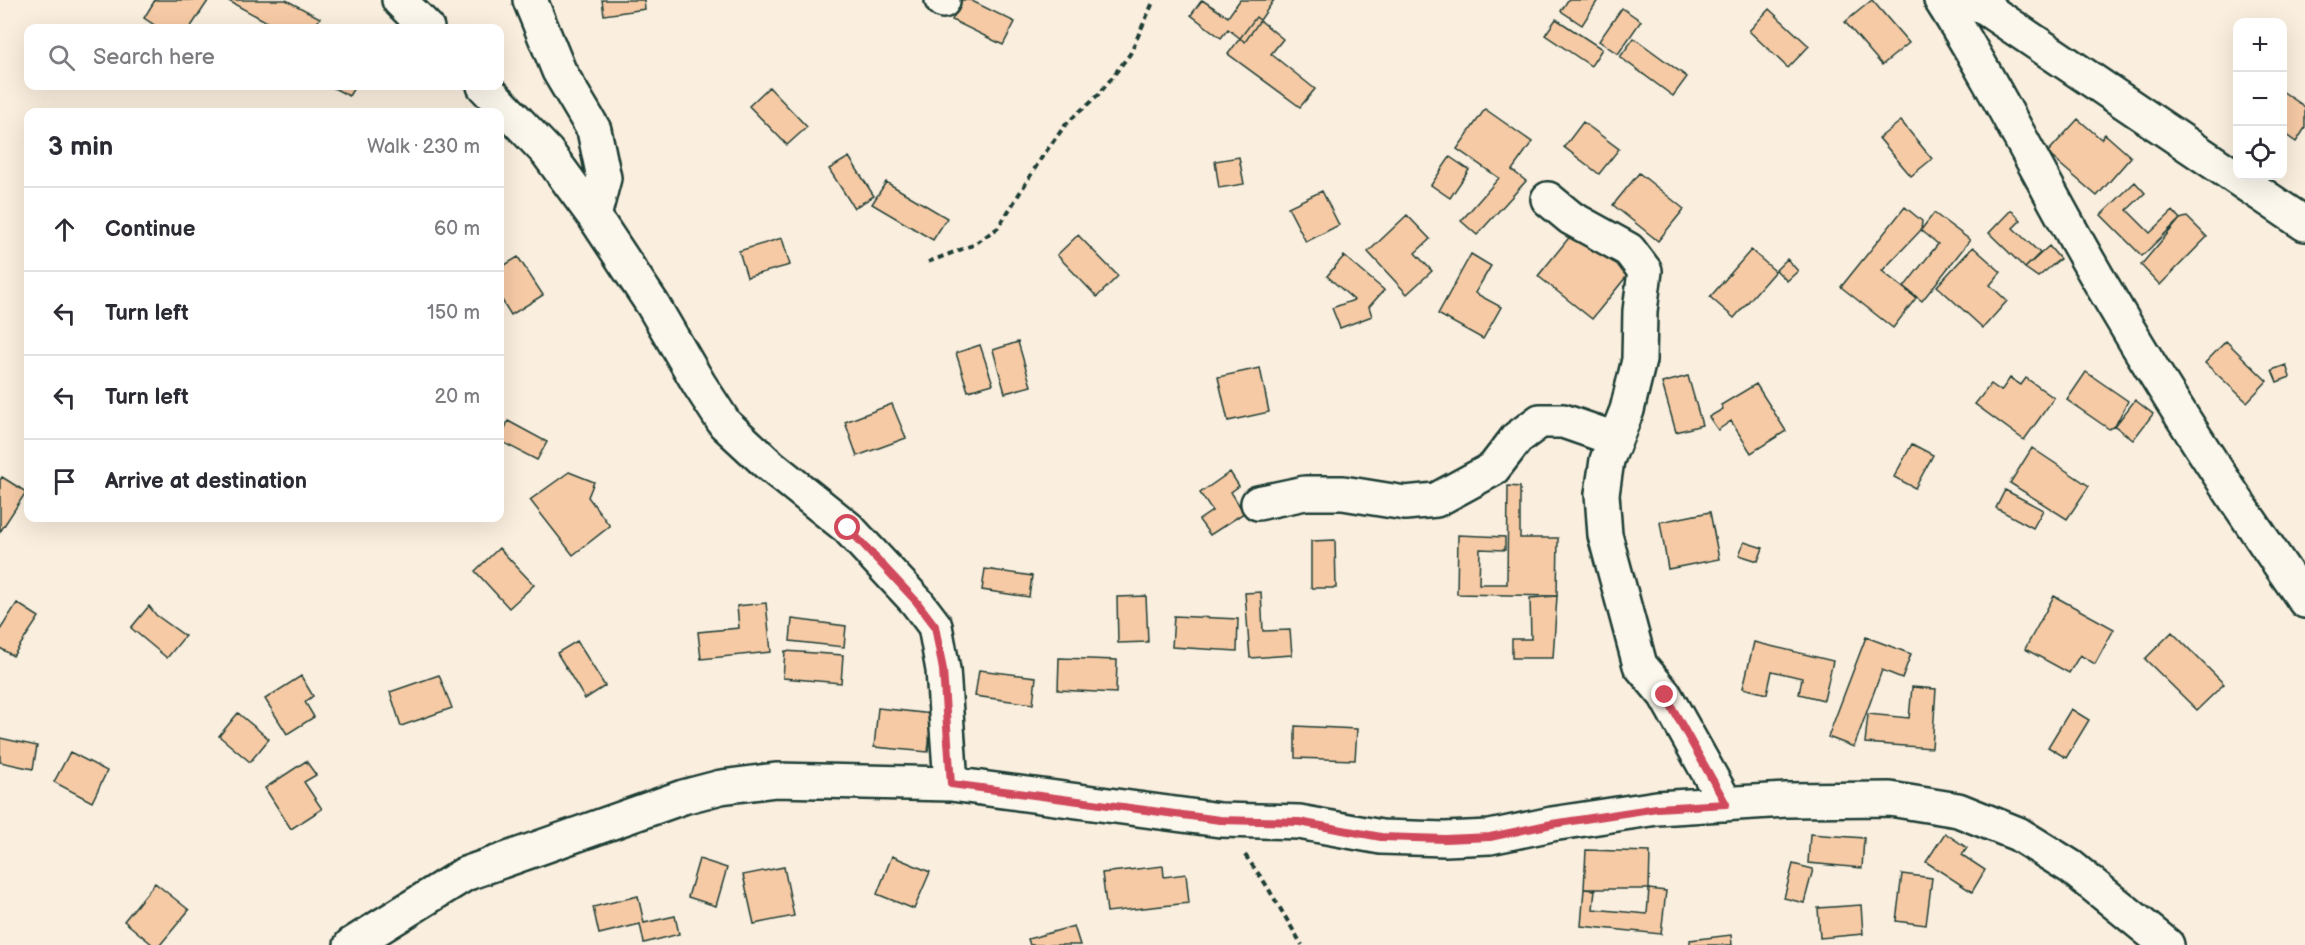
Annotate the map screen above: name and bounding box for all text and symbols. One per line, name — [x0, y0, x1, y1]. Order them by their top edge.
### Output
map controls — [2233, 18, 2287, 180]
button: + — [2233, 18, 2287, 72]
search box — [24, 24, 504, 90]
icon: search — [45, 41, 78, 74]
text: Search here — [93, 44, 215, 71]
button: − — [2233, 72, 2287, 126]
button: locate — [2233, 126, 2287, 180]
text: 3 min — [48, 132, 113, 163]
text: Walk · 230 m — [367, 135, 480, 159]
icon: ahead — [48, 213, 81, 246]
text: Continue — [105, 216, 195, 243]
text: 60 m — [434, 217, 480, 241]
icon: left — [48, 297, 81, 330]
text: Turn left — [105, 300, 189, 327]
text: 150 m — [427, 301, 480, 325]
icon: left — [48, 381, 81, 414]
text: Turn left — [105, 384, 189, 411]
text: 20 m — [435, 385, 480, 409]
icon: arrive — [48, 465, 81, 498]
text: Arrive at destination — [105, 468, 307, 495]
route start — [834, 514, 860, 540]
route end — [1651, 681, 1677, 707]

